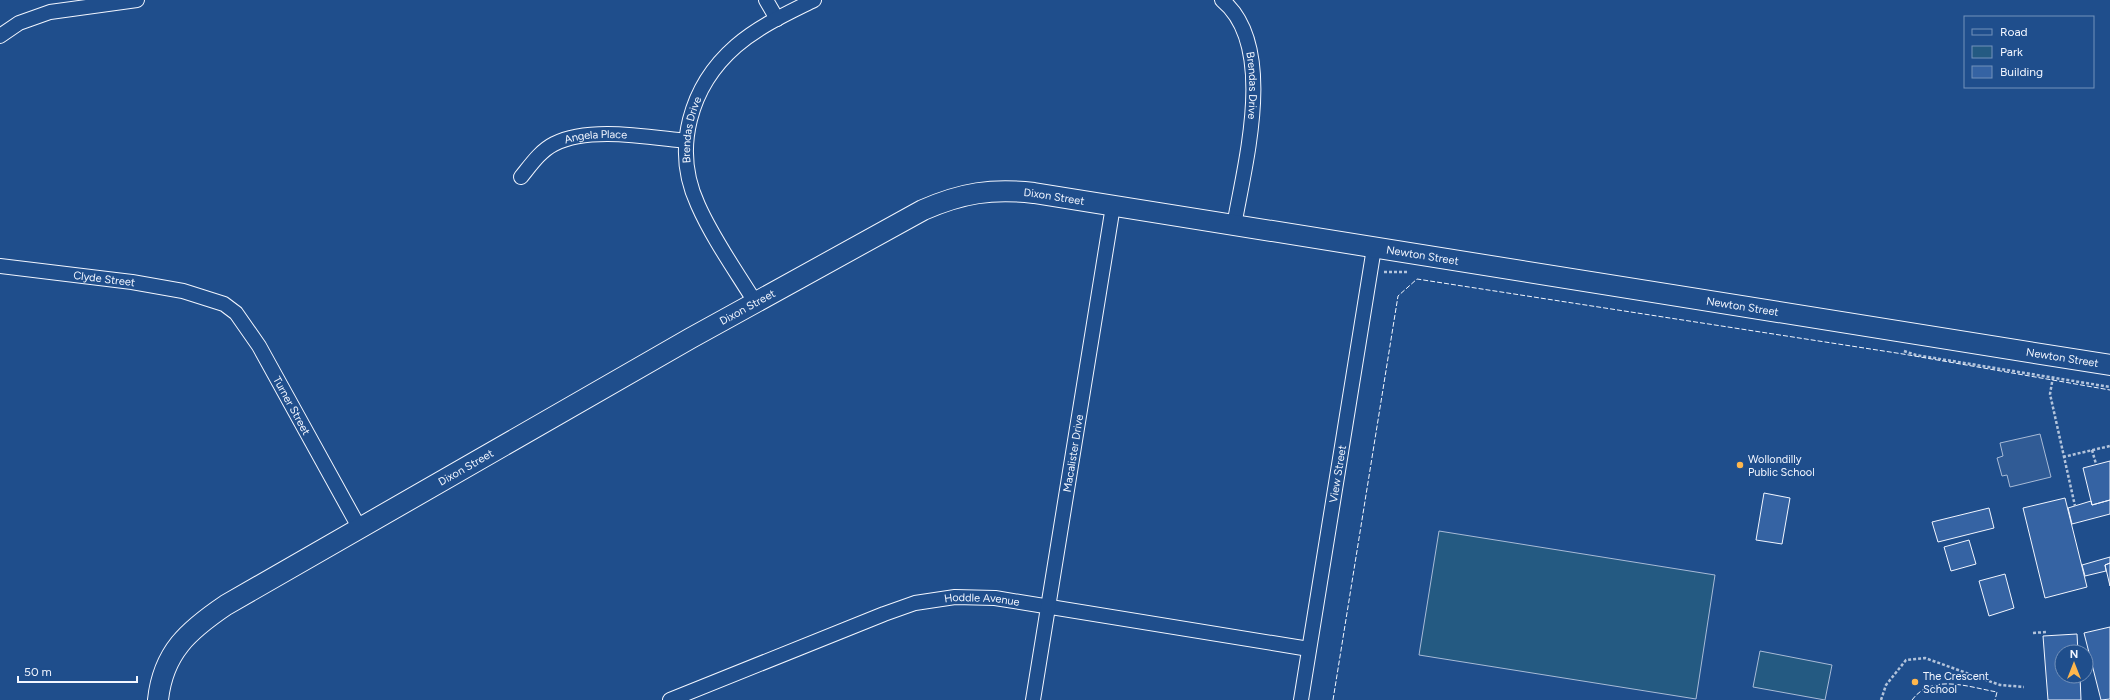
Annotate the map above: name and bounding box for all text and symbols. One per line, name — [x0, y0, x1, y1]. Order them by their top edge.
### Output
legend — [1964, 16, 2094, 88]
text: Road — [2000, 25, 2028, 39]
text: Park — [2000, 45, 2023, 59]
street label: Brendas Drive — [1243, 51, 1259, 120]
text: Building — [2000, 65, 2043, 79]
street label: Brendas Drive — [680, 95, 704, 164]
street label: Angela Place — [563, 128, 628, 146]
street label: Dixon Street — [1023, 186, 1085, 208]
street label: Newton Street — [1385, 243, 1460, 268]
street label: Clyde Street — [73, 269, 136, 289]
street label: Dixon Street — [717, 287, 778, 328]
street label: Newton Street — [1705, 295, 1780, 319]
street label: Newton Street — [2025, 346, 2099, 370]
street label: Turner Street — [270, 374, 313, 437]
street label: Macalister Drive — [1061, 413, 1086, 493]
street label: View Street — [1327, 444, 1349, 504]
street label: Dixon Street — [436, 447, 496, 489]
place label: Wollondilly Public School — [1748, 453, 1815, 479]
marker: Wollondilly Public School — [1735, 460, 1745, 470]
street label: Hoddle Avenue — [943, 591, 1021, 609]
north arrow — [2054, 644, 2094, 684]
text: N — [2070, 648, 2078, 661]
scale bar — [18, 658, 137, 684]
text: 50 m — [24, 665, 52, 679]
place label: The Crescent School — [1923, 670, 1989, 696]
marker: The Crescent School — [1910, 677, 1920, 687]

